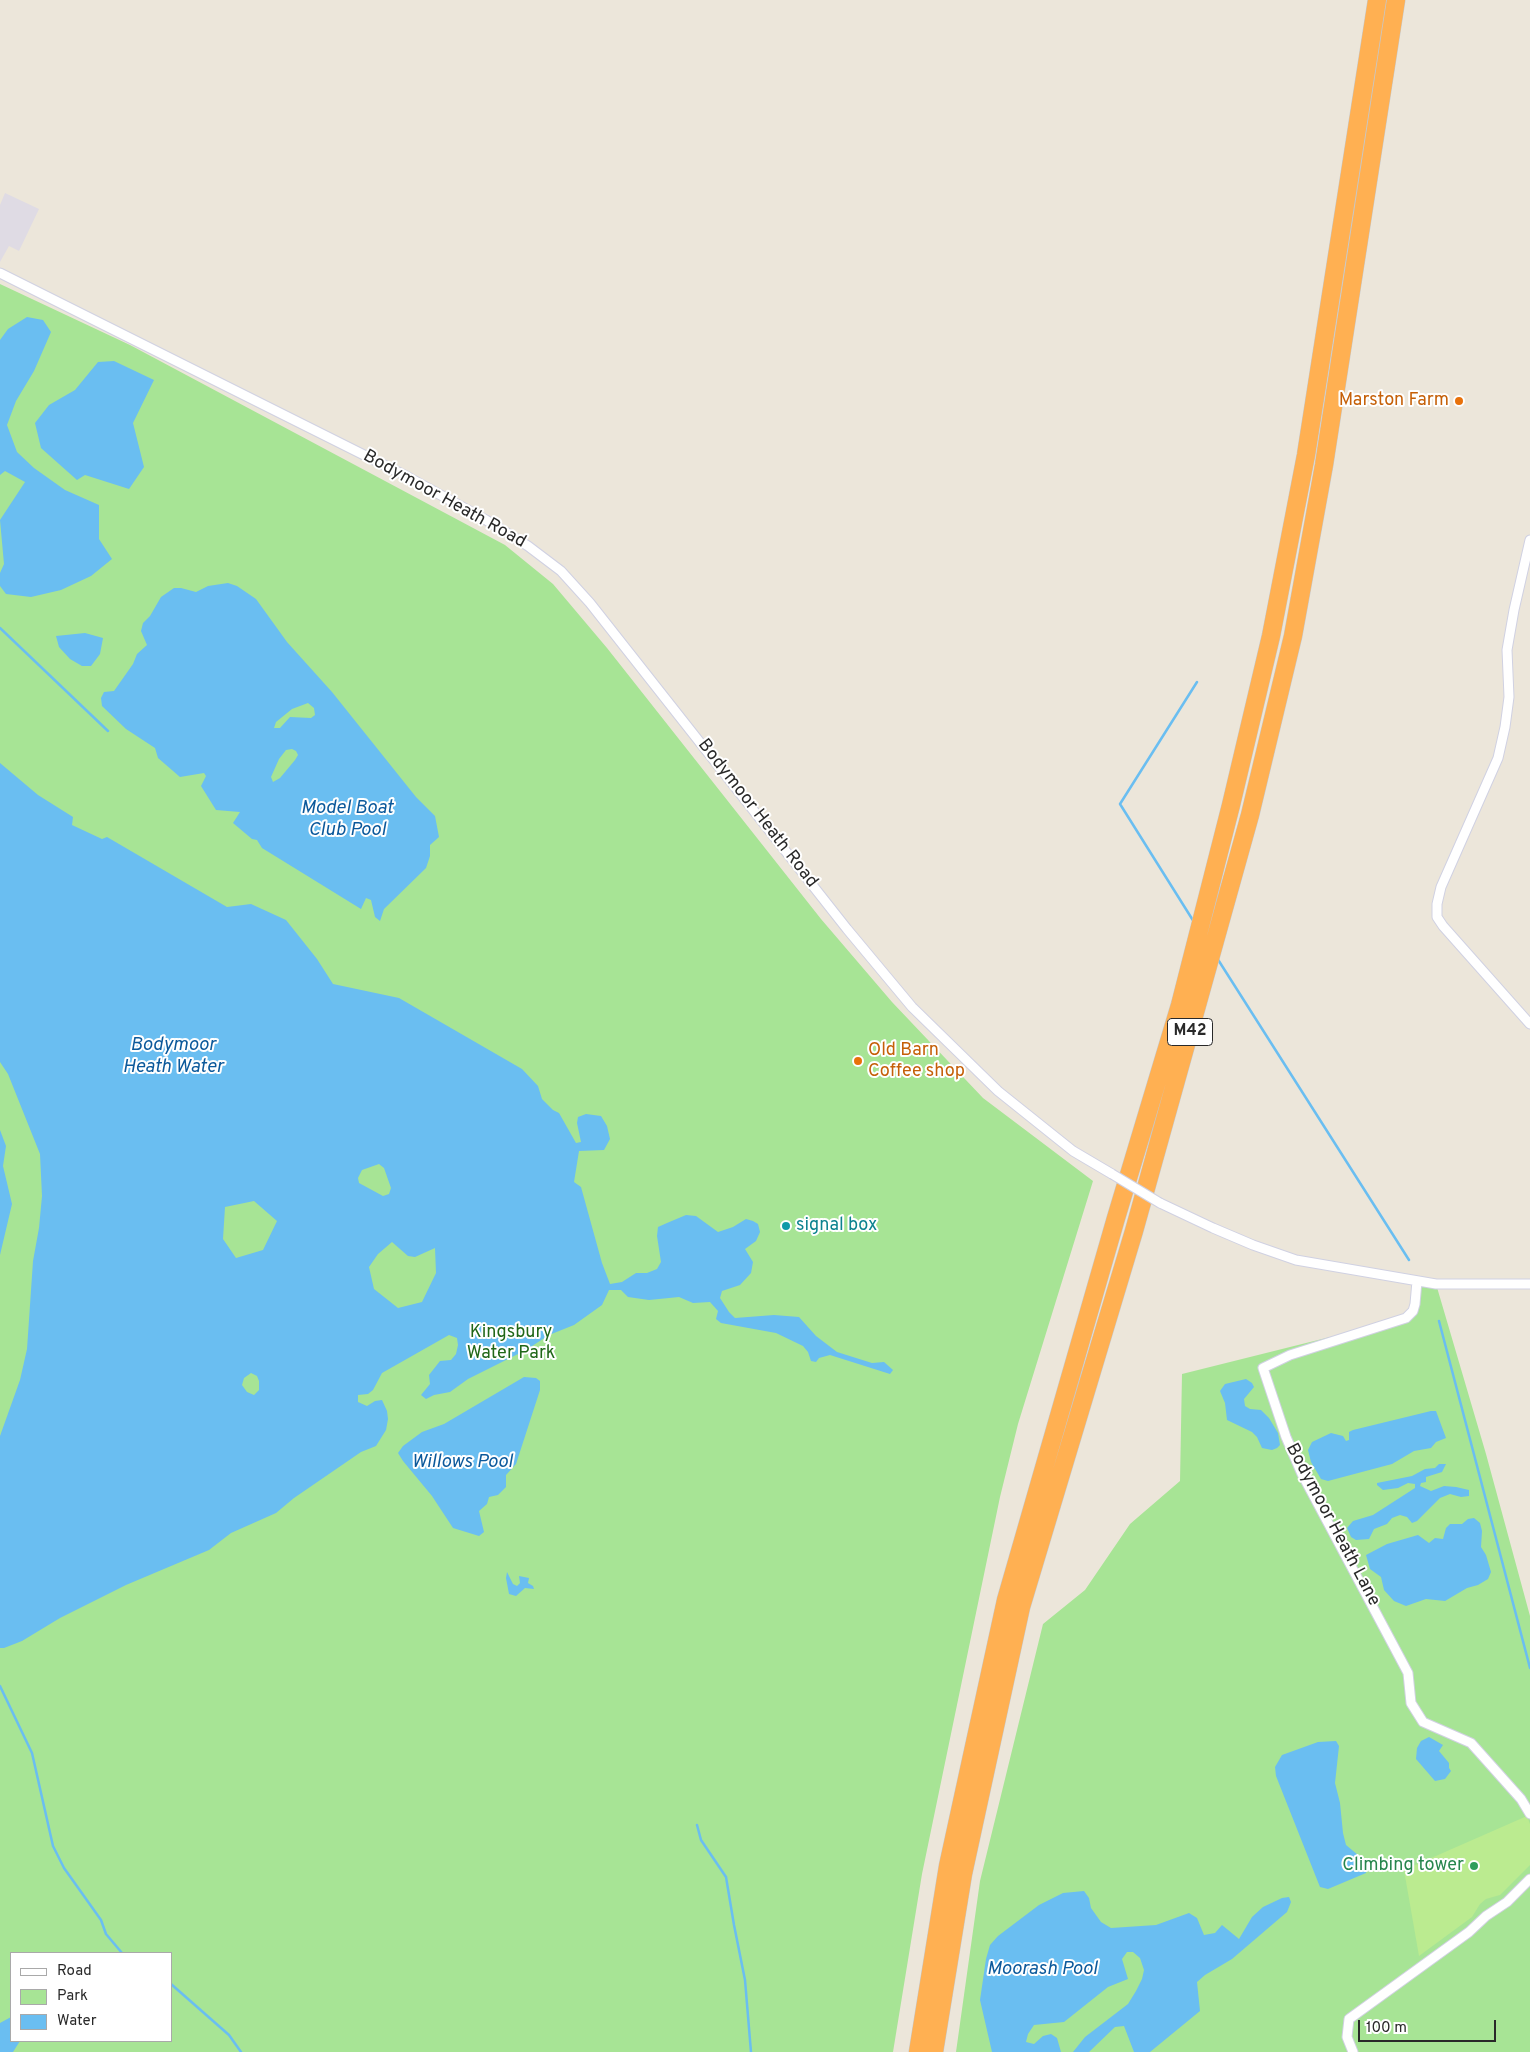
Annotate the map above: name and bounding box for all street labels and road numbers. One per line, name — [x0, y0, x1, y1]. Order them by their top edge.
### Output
street label: Bodymoor Heath Road — [359, 446, 529, 554]
street label: Bodymoor Heath Road — [692, 735, 822, 893]
road number: M42 — [1168, 1019, 1212, 1046]
street label: Bodymoor Heath Lane — [1280, 1440, 1384, 1610]

